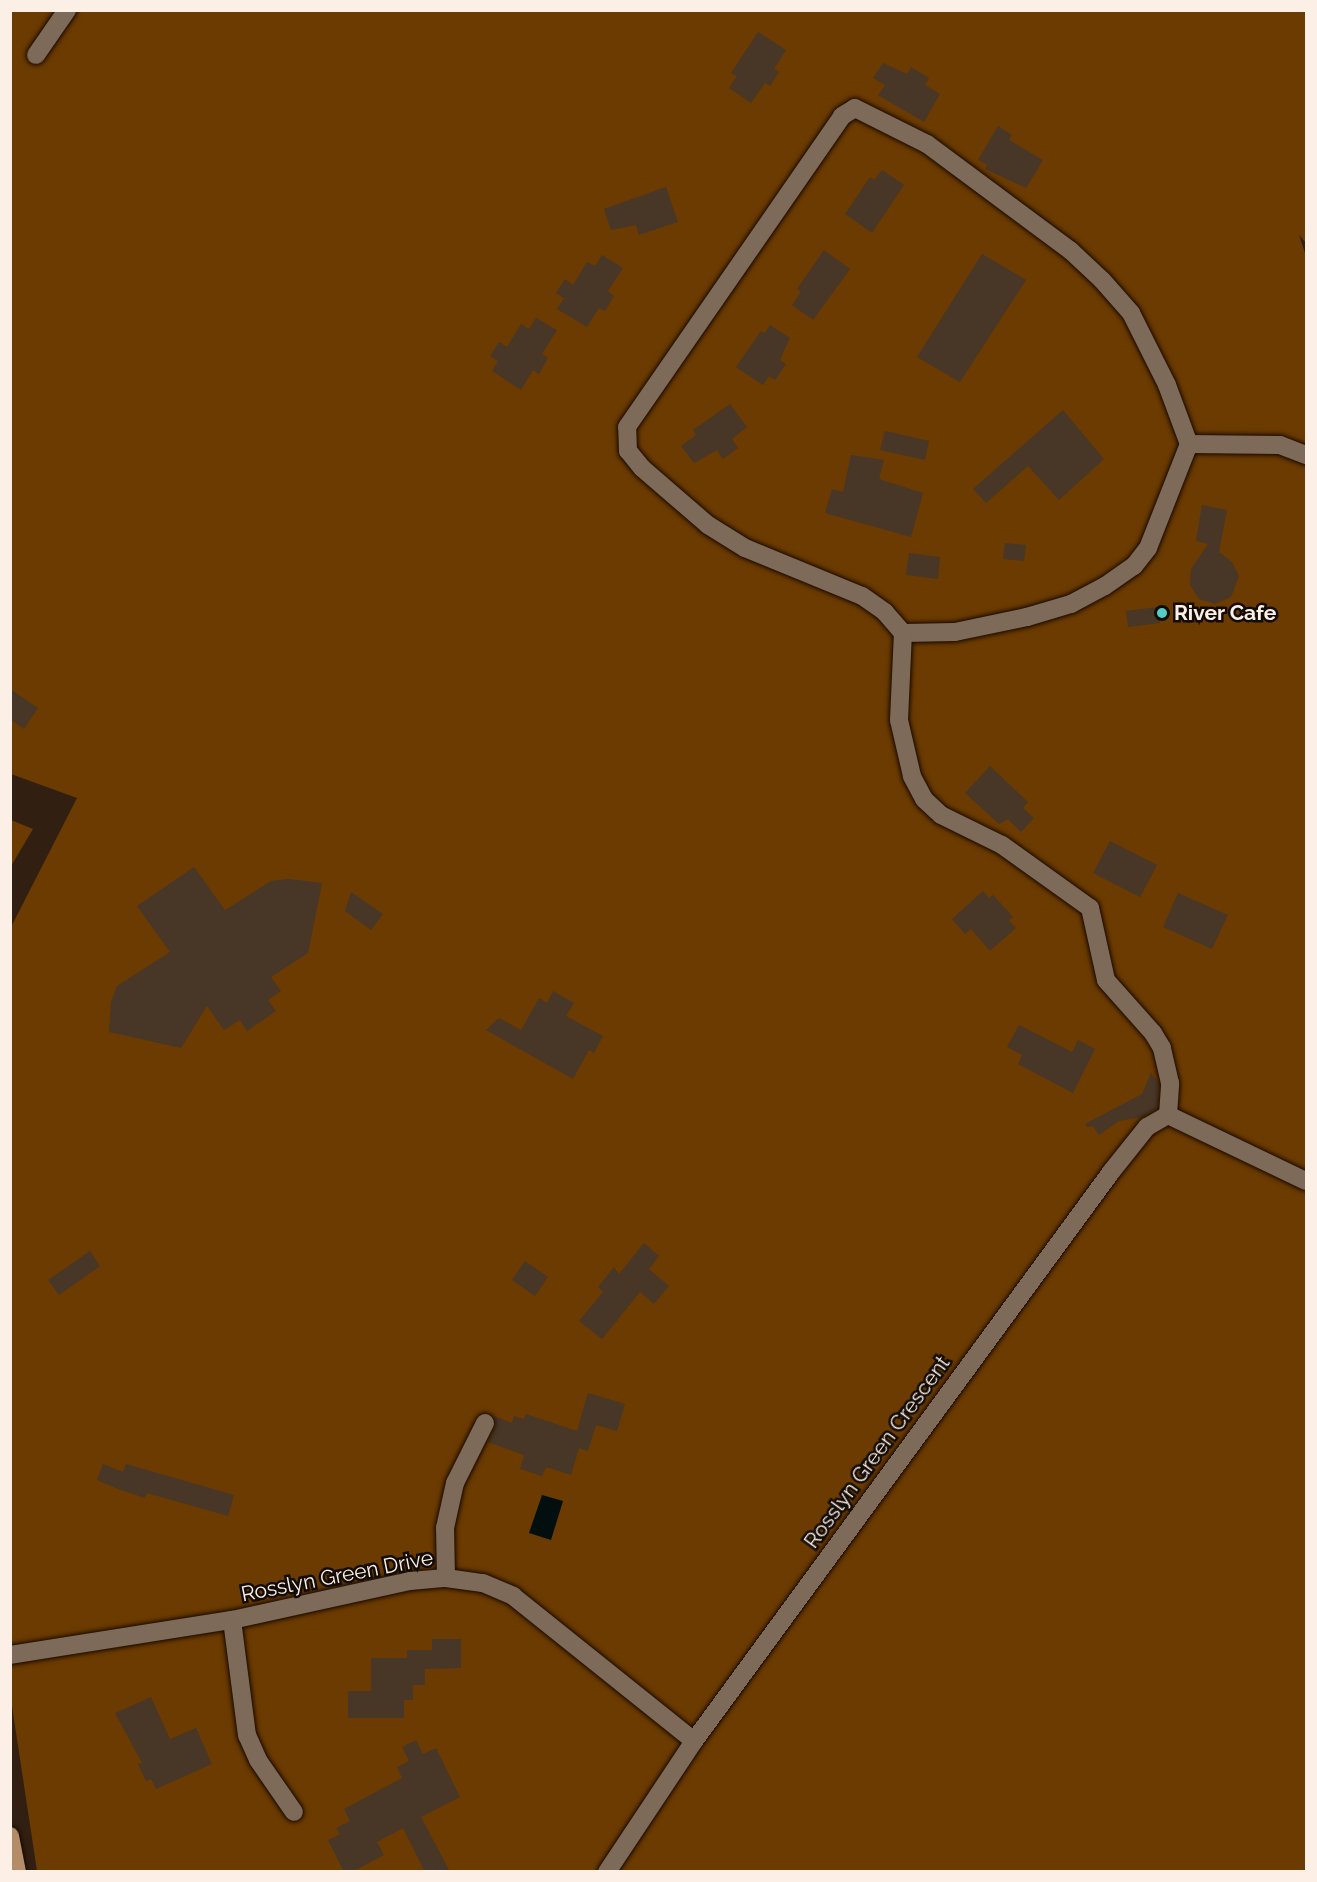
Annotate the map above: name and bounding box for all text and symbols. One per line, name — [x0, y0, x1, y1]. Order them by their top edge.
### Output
place label: River Cafe — [1174, 600, 1277, 626]
marker: River Cafe — [1155, 606, 1169, 620]
street label: Rosslyn Green Crescent — [799, 1351, 955, 1553]
street label: Rosslyn Green Drive — [239, 1545, 435, 1607]

